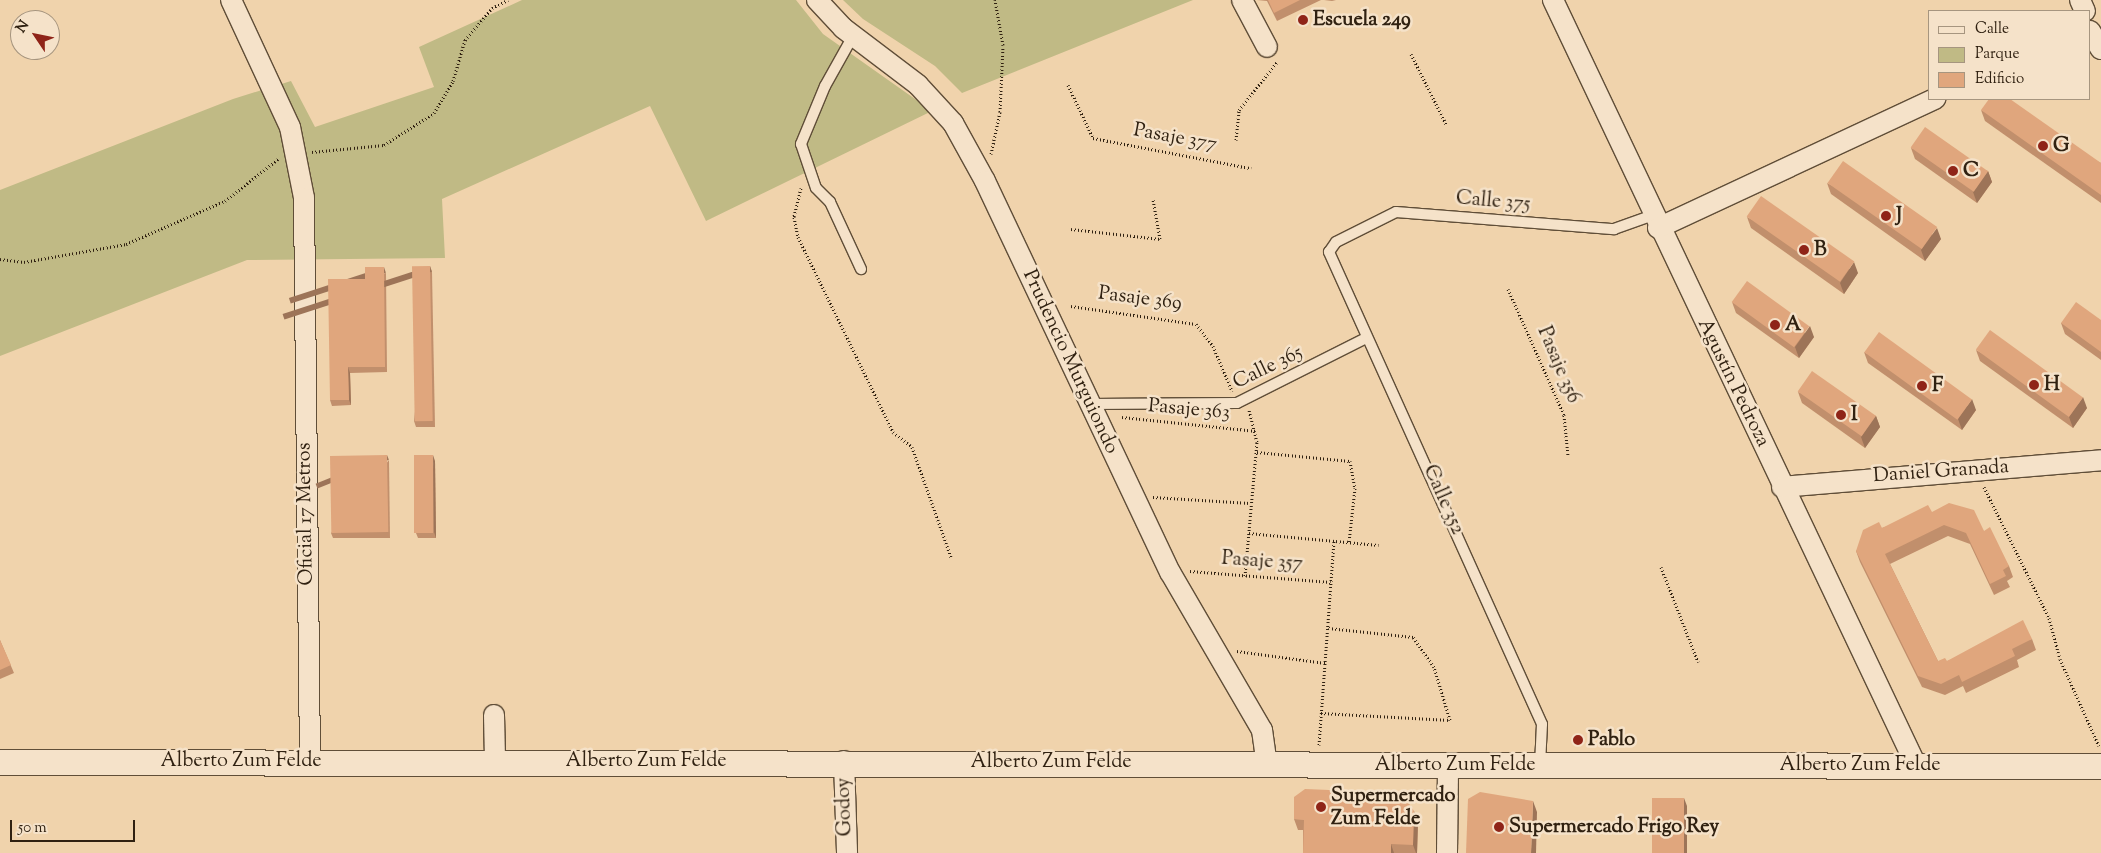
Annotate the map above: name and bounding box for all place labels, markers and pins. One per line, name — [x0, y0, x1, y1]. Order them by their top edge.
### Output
place label: Escuela 249 — [1313, 8, 1411, 32]
marker: Escuela 249 — [1297, 14, 1309, 26]
place label: G — [2053, 134, 2069, 158]
marker: G — [2037, 140, 2049, 152]
place label: C — [1963, 159, 1979, 183]
marker: C — [1947, 165, 1959, 177]
place label: J — [1896, 204, 1902, 228]
marker: J — [1880, 210, 1892, 222]
place label: B — [1814, 238, 1827, 262]
marker: B — [1798, 244, 1810, 256]
place label: A — [1785, 313, 1801, 337]
marker: A — [1769, 319, 1781, 331]
place label: H — [2044, 373, 2060, 397]
place label: F — [1932, 374, 1943, 398]
marker: H — [2028, 379, 2040, 391]
marker: F — [1916, 380, 1928, 392]
place label: I — [1851, 403, 1858, 427]
marker: I — [1835, 409, 1847, 421]
place label: Pablo — [1588, 728, 1635, 752]
marker: Pablo — [1572, 734, 1584, 746]
place label: Supermercado Zum Felde — [1331, 784, 1456, 831]
marker: Supermercado Zum Felde — [1315, 801, 1327, 813]
place label: Supermercado Frigo Rey — [1509, 815, 1719, 839]
marker: Supermercado Frigo Rey — [1493, 821, 1505, 833]

